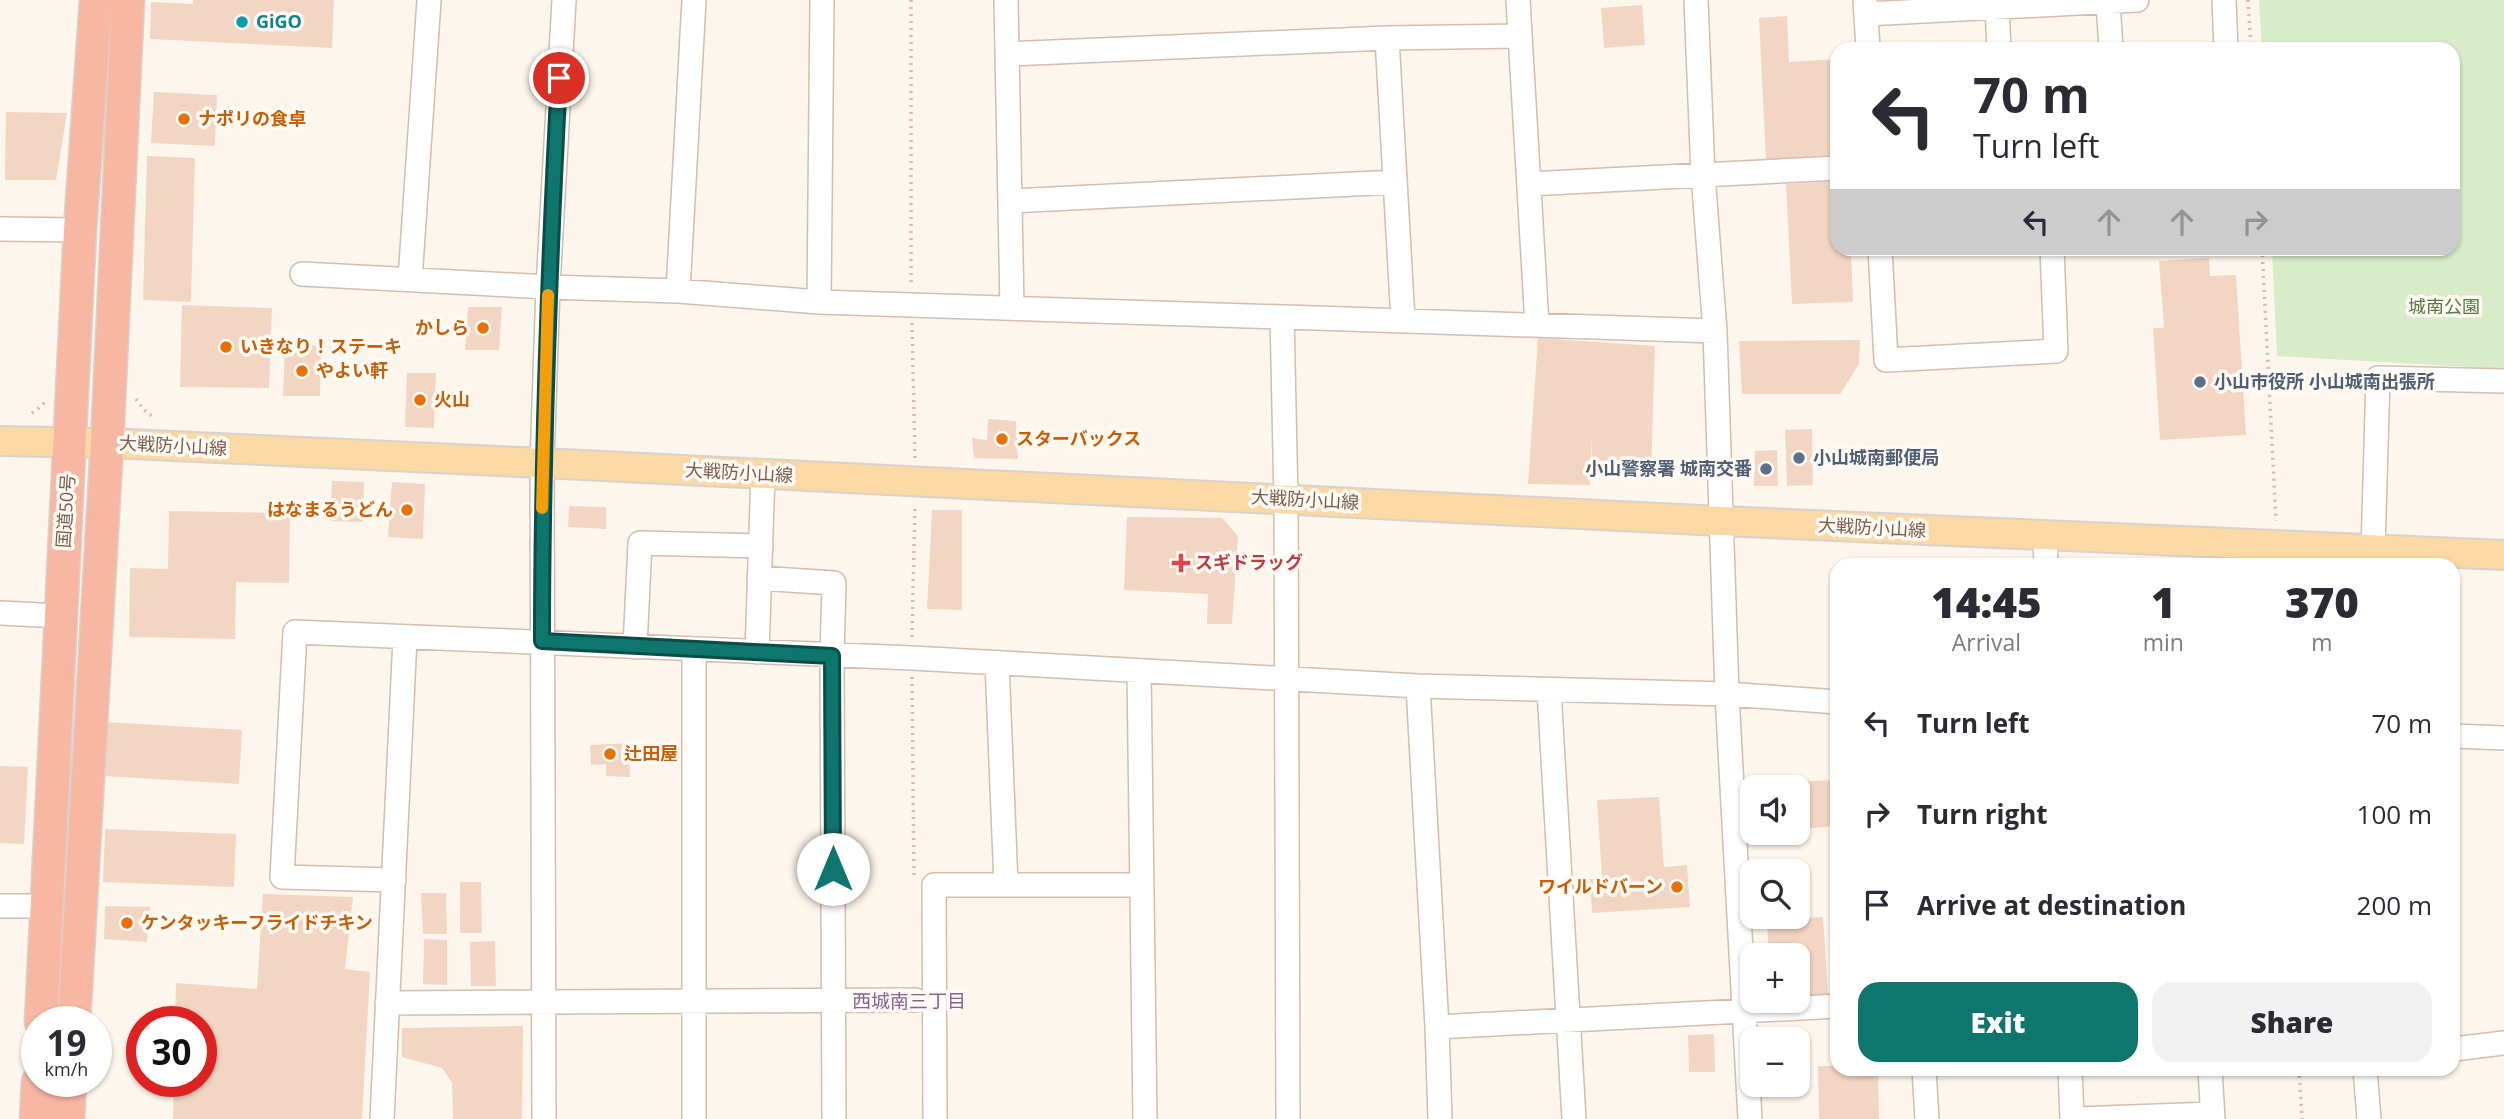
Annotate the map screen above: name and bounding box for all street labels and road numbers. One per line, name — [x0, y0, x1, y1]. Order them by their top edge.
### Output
street label: 大戦防小山線 — [118, 430, 228, 460]
street label: 大戦防小山線 — [684, 457, 794, 487]
street label: 国道50号 — [50, 473, 80, 549]
street label: 大戦防小山線 — [1250, 484, 1360, 514]
street label: 大戦防小山線 — [1817, 512, 1927, 542]

